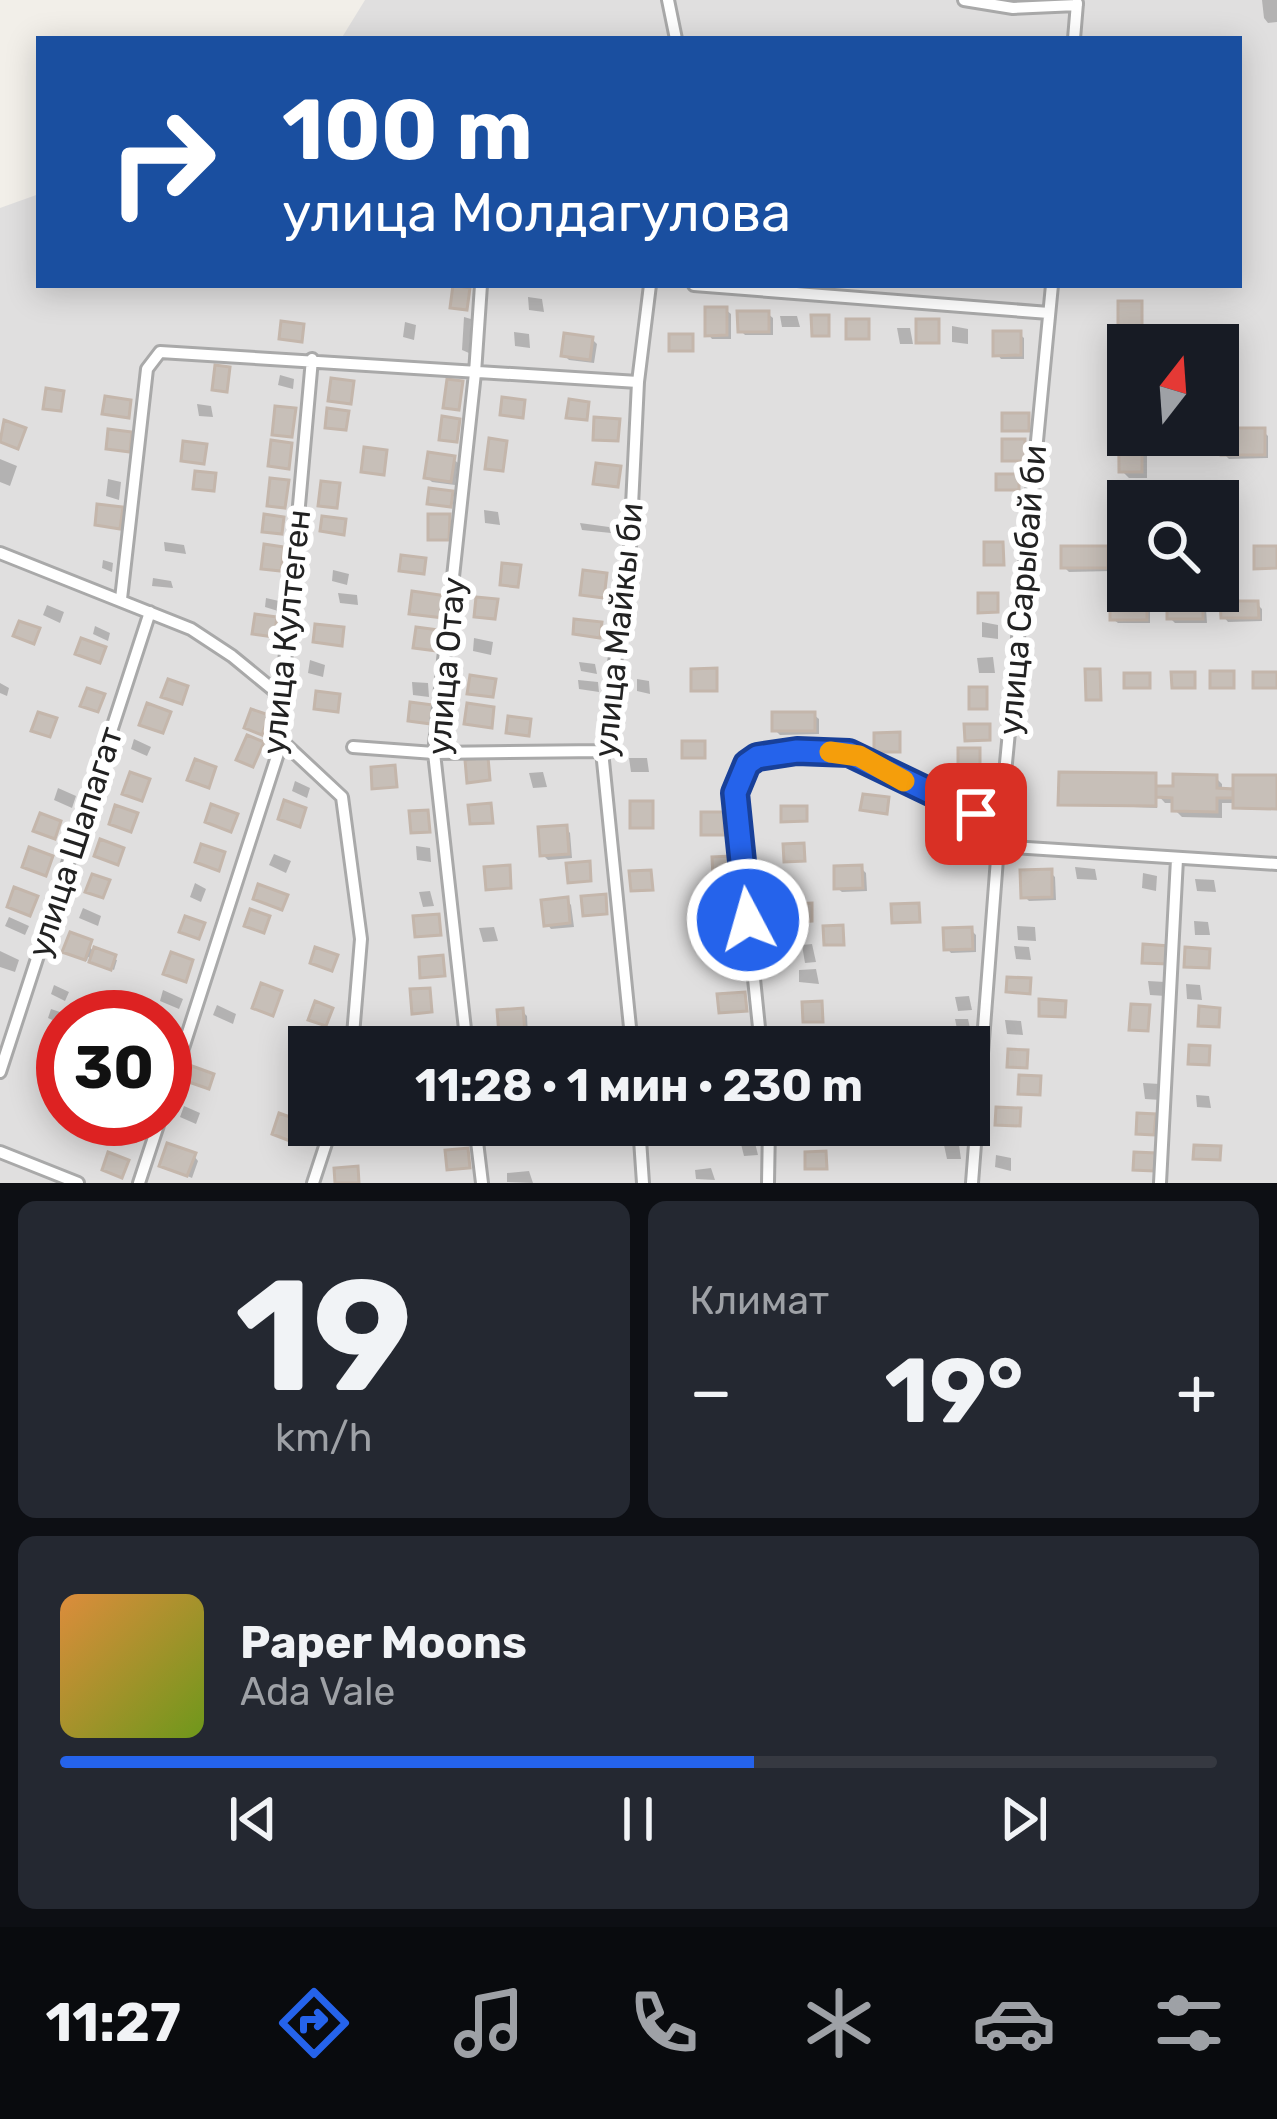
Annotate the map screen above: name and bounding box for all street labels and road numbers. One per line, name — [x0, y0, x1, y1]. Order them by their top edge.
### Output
street label: улица Сарыбай би — [990, 443, 1054, 737]
street label: улица Майкы би — [585, 501, 651, 759]
street label: улица Култеген — [254, 507, 318, 757]
street label: улица Отау — [419, 575, 473, 757]
street label: улица Шапагат — [19, 722, 131, 962]

